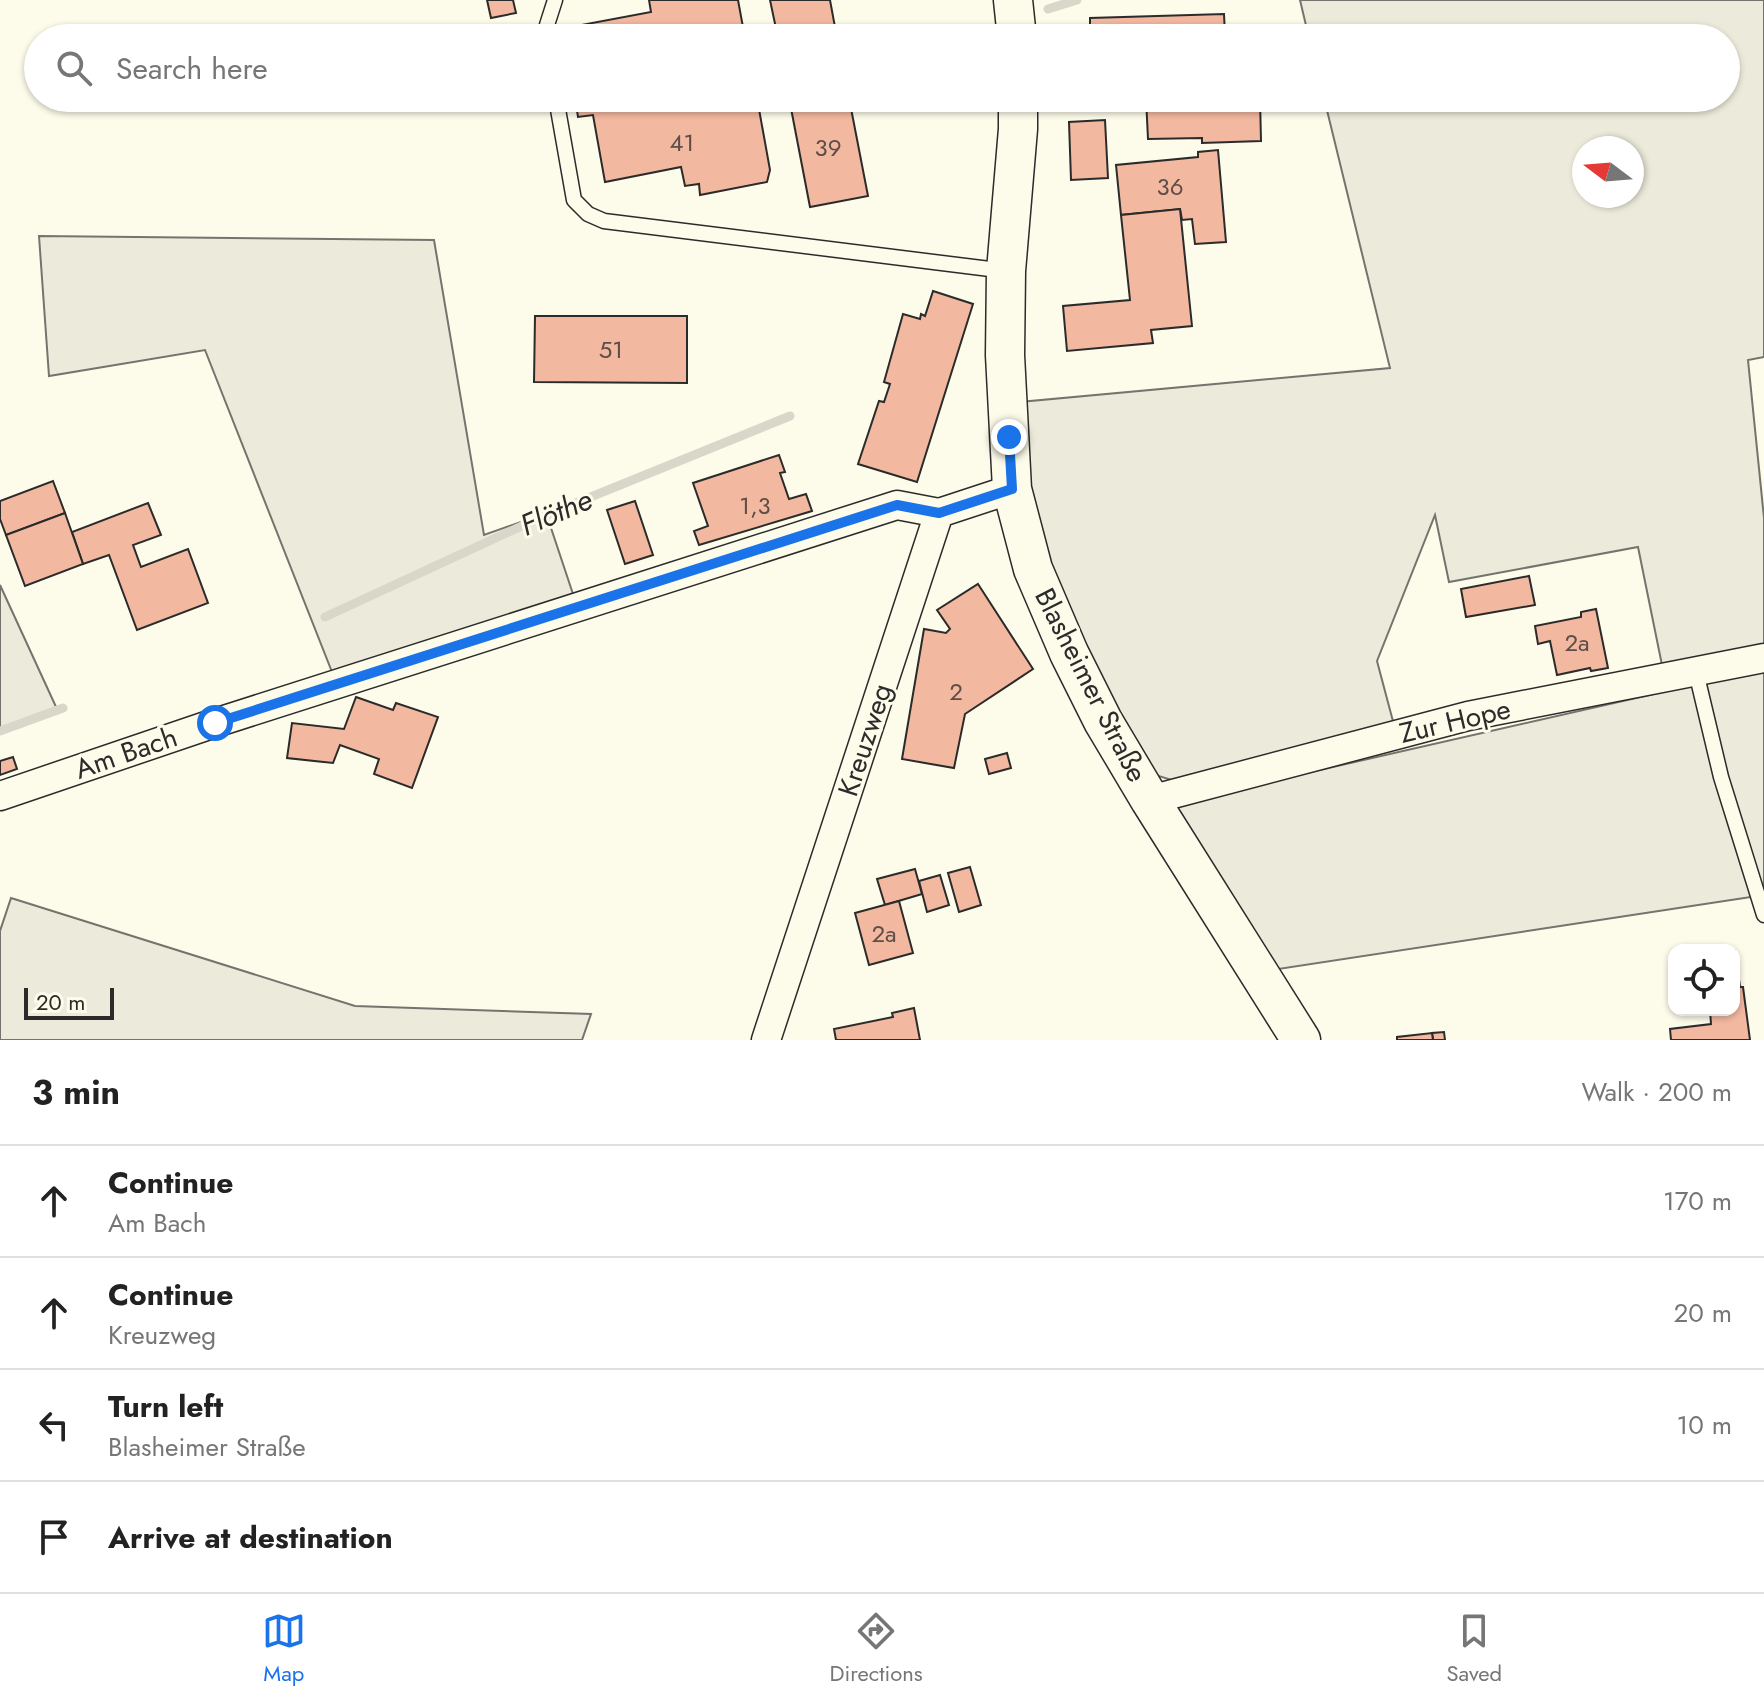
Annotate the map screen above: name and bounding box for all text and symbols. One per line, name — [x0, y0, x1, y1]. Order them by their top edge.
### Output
search box — [24, 24, 1740, 112]
icon: search — [52, 46, 96, 90]
text: Search here — [116, 47, 268, 90]
house number: 41 — [670, 125, 694, 160]
house number: 39 — [815, 130, 841, 165]
north arrow — [1572, 136, 1644, 208]
house number: 36 — [1157, 169, 1183, 204]
house number: 51 — [599, 332, 623, 367]
route end — [991, 419, 1027, 455]
water label: Flöthe — [513, 478, 599, 546]
house number: 1,3 — [739, 488, 771, 523]
street label: Blasheimer Straße — [1024, 581, 1158, 789]
house number: 2a — [1564, 625, 1590, 660]
house number: 2 — [949, 674, 963, 709]
street label: Kreuzweg — [828, 678, 902, 802]
street label: Zur Hope — [1395, 688, 1515, 754]
route start — [197, 705, 233, 741]
street label: Am Bach — [69, 716, 183, 790]
house number: 2a — [871, 916, 897, 951]
map controls — [1668, 944, 1740, 1016]
button: locate — [1668, 944, 1740, 1016]
scale bar — [24, 984, 114, 1020]
text: 20 m — [36, 986, 85, 1018]
text: 3 min — [32, 1068, 120, 1117]
text: Walk · 200 m — [1581, 1073, 1732, 1111]
text: Continue — [108, 1161, 234, 1204]
icon: ahead — [32, 1179, 76, 1223]
text: 170 m — [1663, 1182, 1732, 1220]
text: Am Bach — [108, 1204, 206, 1242]
text: Continue — [108, 1273, 234, 1316]
icon: ahead — [32, 1291, 76, 1335]
text: 20 m — [1674, 1294, 1732, 1332]
text: Kreuzweg — [108, 1316, 216, 1354]
text: Turn left — [108, 1385, 223, 1428]
icon: left — [32, 1403, 76, 1447]
text: 10 m — [1677, 1406, 1732, 1444]
text: Blasheimer Straße — [108, 1428, 306, 1466]
icon: arrive — [32, 1515, 76, 1559]
text: Arrive at destination — [108, 1516, 393, 1559]
tab: Map — [262, 1609, 306, 1689]
tab: Directions — [830, 1609, 923, 1689]
tab: Saved — [1446, 1609, 1502, 1689]

